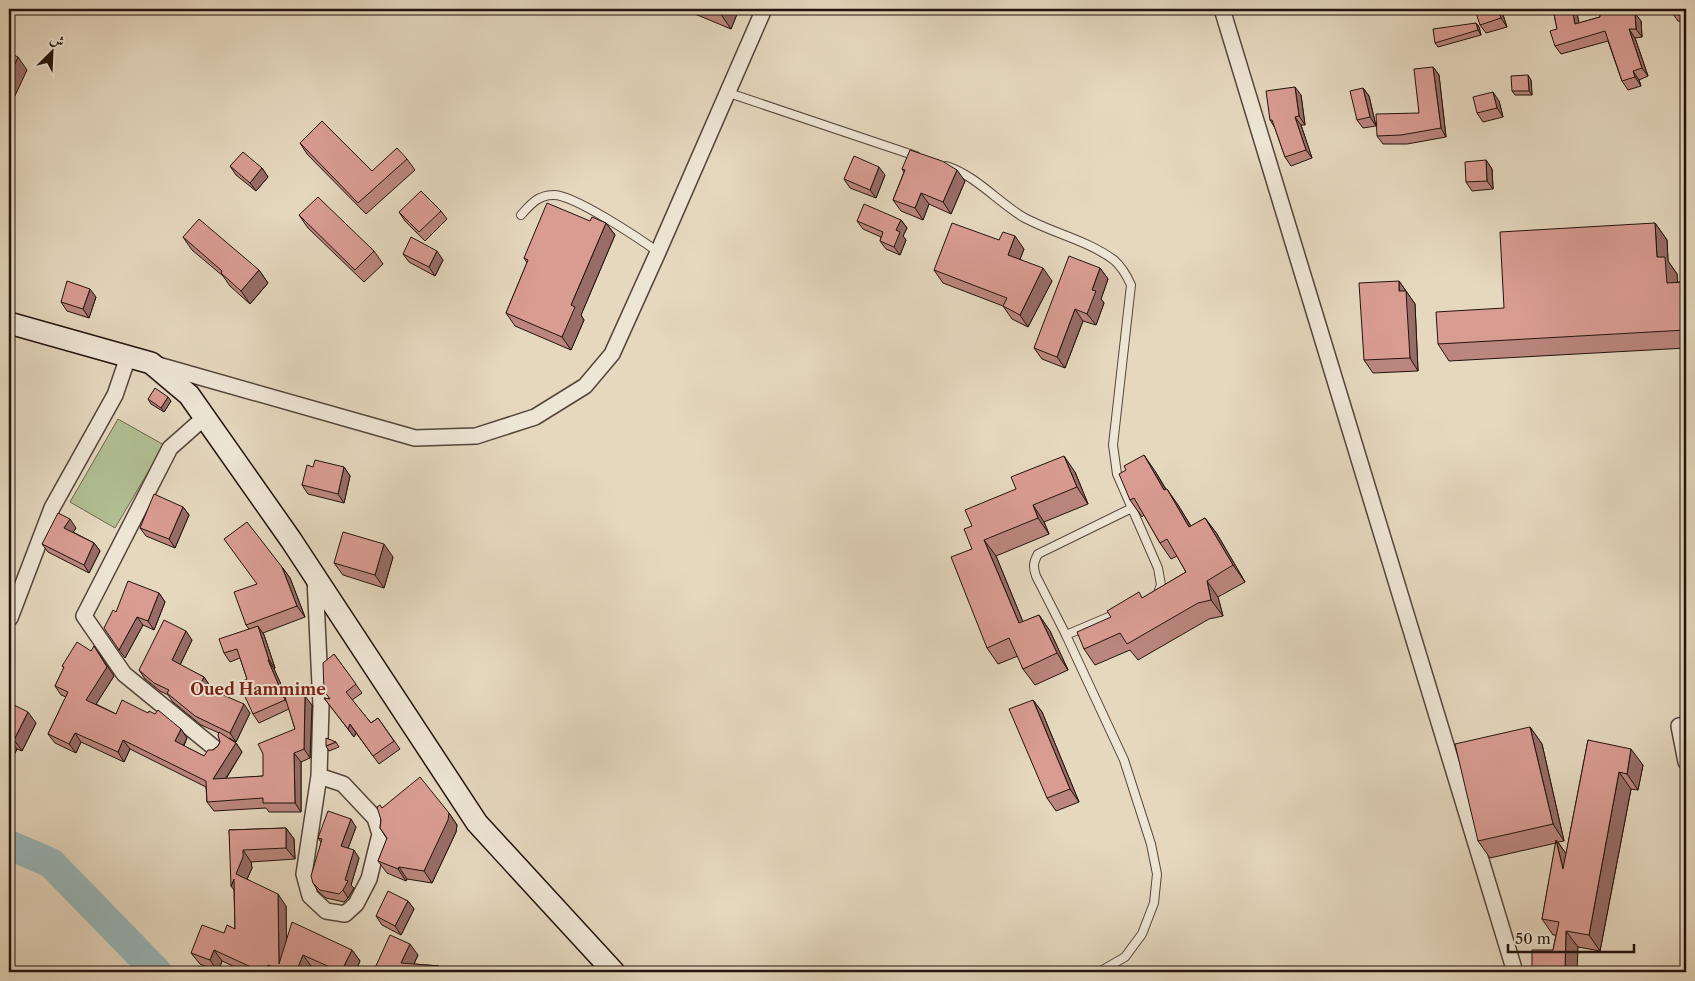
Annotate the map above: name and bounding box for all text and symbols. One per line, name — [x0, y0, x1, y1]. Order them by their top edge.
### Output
north arrow — [28, 28, 78, 78]
text: ش — [47, 29, 67, 51]
district label: Oued Hammime — [190, 679, 326, 699]
scale bar — [1508, 921, 1634, 953]
text: 50 m — [1515, 929, 1551, 948]

